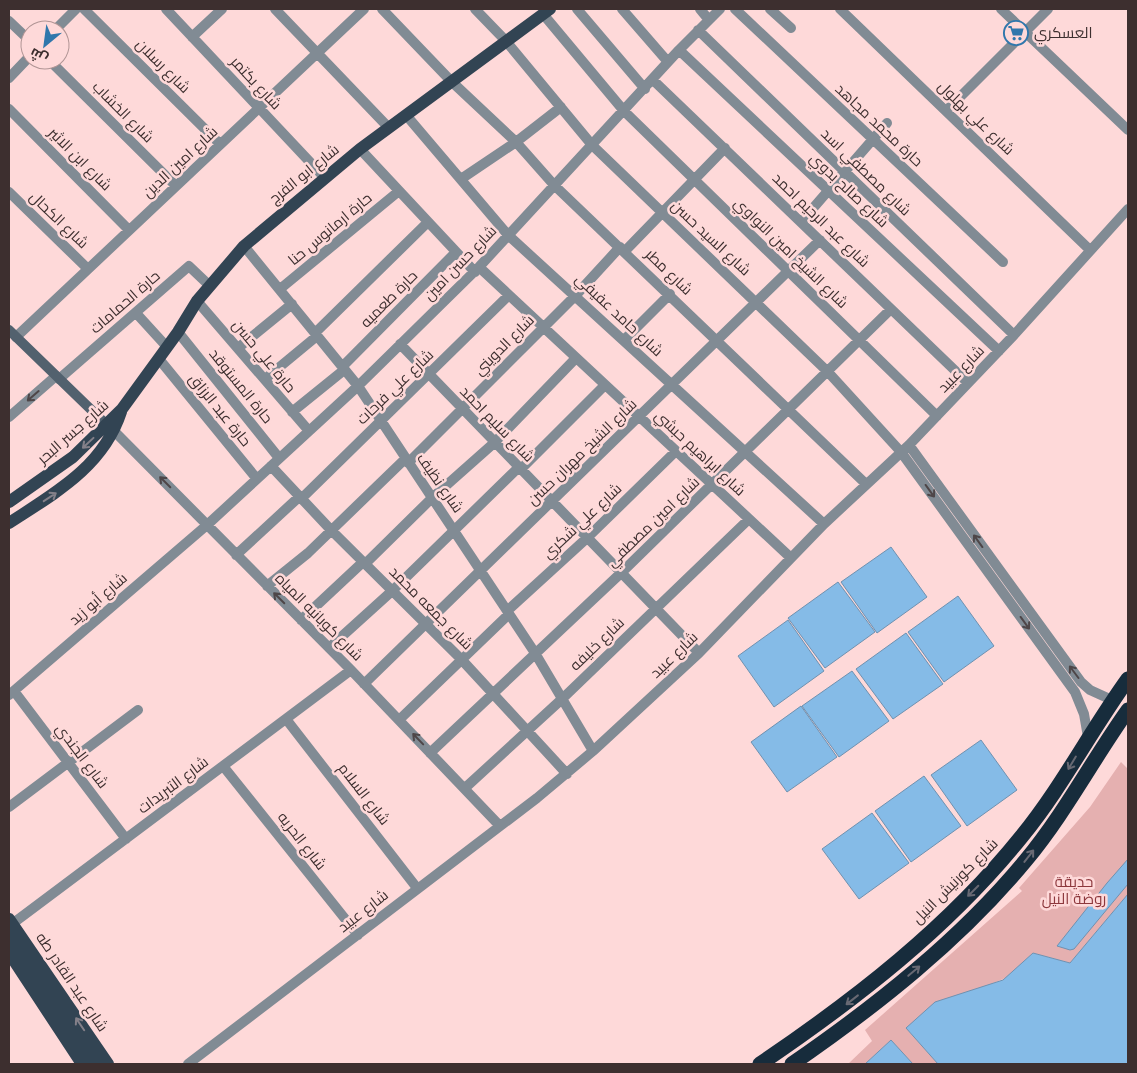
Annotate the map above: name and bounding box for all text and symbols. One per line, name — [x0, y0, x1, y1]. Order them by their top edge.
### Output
north arrow — [20, 20, 70, 70]
supermarket icon: العسكري — [1003, 20, 1029, 46]
place label: العسكري — [1034, 23, 1092, 45]
street label: شارع رسلان — [131, 34, 195, 98]
text: ش — [26, 44, 51, 69]
street label: شارع بكتمر — [225, 51, 286, 115]
street label: شارع علي بهلول — [932, 76, 1019, 161]
street label: شارع الخشاب — [87, 77, 158, 148]
street label: حارة محمد مجاهد — [831, 79, 927, 170]
street label: شارع ابن الاثير — [42, 122, 116, 196]
street label: شارع امين الدين — [138, 122, 223, 203]
street label: شارع مصطفي اسد — [815, 124, 915, 222]
street label: شارع ابو الفرج — [265, 140, 344, 209]
street label: شارع صالح بدوي — [804, 148, 893, 233]
street label: شارع عبد الرحيم احمد — [767, 168, 874, 272]
street label: شارع الكحال — [25, 187, 93, 254]
street label: حارة ارمانوس حنا — [284, 188, 376, 270]
street label: شارع الشيخ امين النواوي — [728, 193, 852, 314]
street label: شارع السيد حسن — [666, 196, 755, 281]
street label: شارع حسن امين — [419, 221, 502, 306]
street label: شارع مطر — [640, 244, 697, 300]
street label: حارة الحمامات — [86, 266, 164, 337]
street label: حارة طعميه — [356, 266, 421, 331]
street label: شارع حامد عفيفي — [569, 269, 667, 362]
street label: شارع الدويني — [469, 310, 540, 381]
street label: حارة علي حسن — [226, 315, 300, 398]
street label: شارع عبيد — [933, 341, 989, 398]
street label: حارة المستوقد — [205, 344, 277, 427]
street label: شارع علي فرحات — [352, 345, 439, 430]
street label: حارة عبد الرزاق — [184, 369, 256, 451]
street label: شارع سليم احمد — [455, 381, 539, 467]
one-way arrow — [26, 391, 39, 402]
street label: شارع الشيخ مهران حسن — [523, 394, 642, 510]
street label: شارع جسر البحر — [32, 395, 114, 470]
street label: شارع ابراهيم حبشي — [649, 406, 750, 502]
one-way arrow — [81, 438, 94, 449]
street label: شارع نظيف — [411, 449, 468, 517]
street label: شارع امين مصطفي — [602, 472, 705, 573]
one-way arrow — [160, 477, 172, 489]
street label: شارع علي شكري — [538, 479, 627, 565]
one-way arrow — [925, 484, 935, 498]
one-way arrow — [42, 491, 56, 501]
one-way arrow — [973, 534, 983, 548]
street label: شارع جمعه محمد — [384, 562, 477, 655]
street label: شارع أبو زيد — [65, 568, 132, 631]
street label: شارع كوبانيه المياه — [270, 569, 367, 666]
one-way arrow — [273, 592, 285, 605]
street label: شارع خليفه — [565, 613, 629, 676]
one-way arrow — [1020, 616, 1030, 630]
street label: شارع عبيد — [646, 627, 703, 683]
one-way arrow — [1069, 665, 1079, 679]
street label: شارع الجندي — [50, 720, 113, 794]
one-way arrow — [412, 734, 424, 746]
street label: شارع التبريدات — [134, 752, 213, 819]
one-way arrow — [1067, 755, 1077, 770]
street label: شارع السلام — [333, 759, 395, 830]
street label: شارع الحريه — [272, 808, 331, 875]
street label: شارع كورنيش النيل — [908, 834, 1003, 929]
one-way arrow — [1023, 850, 1034, 863]
park label: حديقة روضة النيل — [1042, 872, 1106, 909]
street label: شارع عبيد — [334, 885, 393, 938]
one-way arrow — [967, 885, 979, 897]
street label: شارع عبد القادر طه — [31, 929, 113, 1036]
one-way arrow — [907, 966, 920, 977]
one-way arrow — [846, 994, 859, 1005]
one-way arrow — [75, 1017, 85, 1031]

